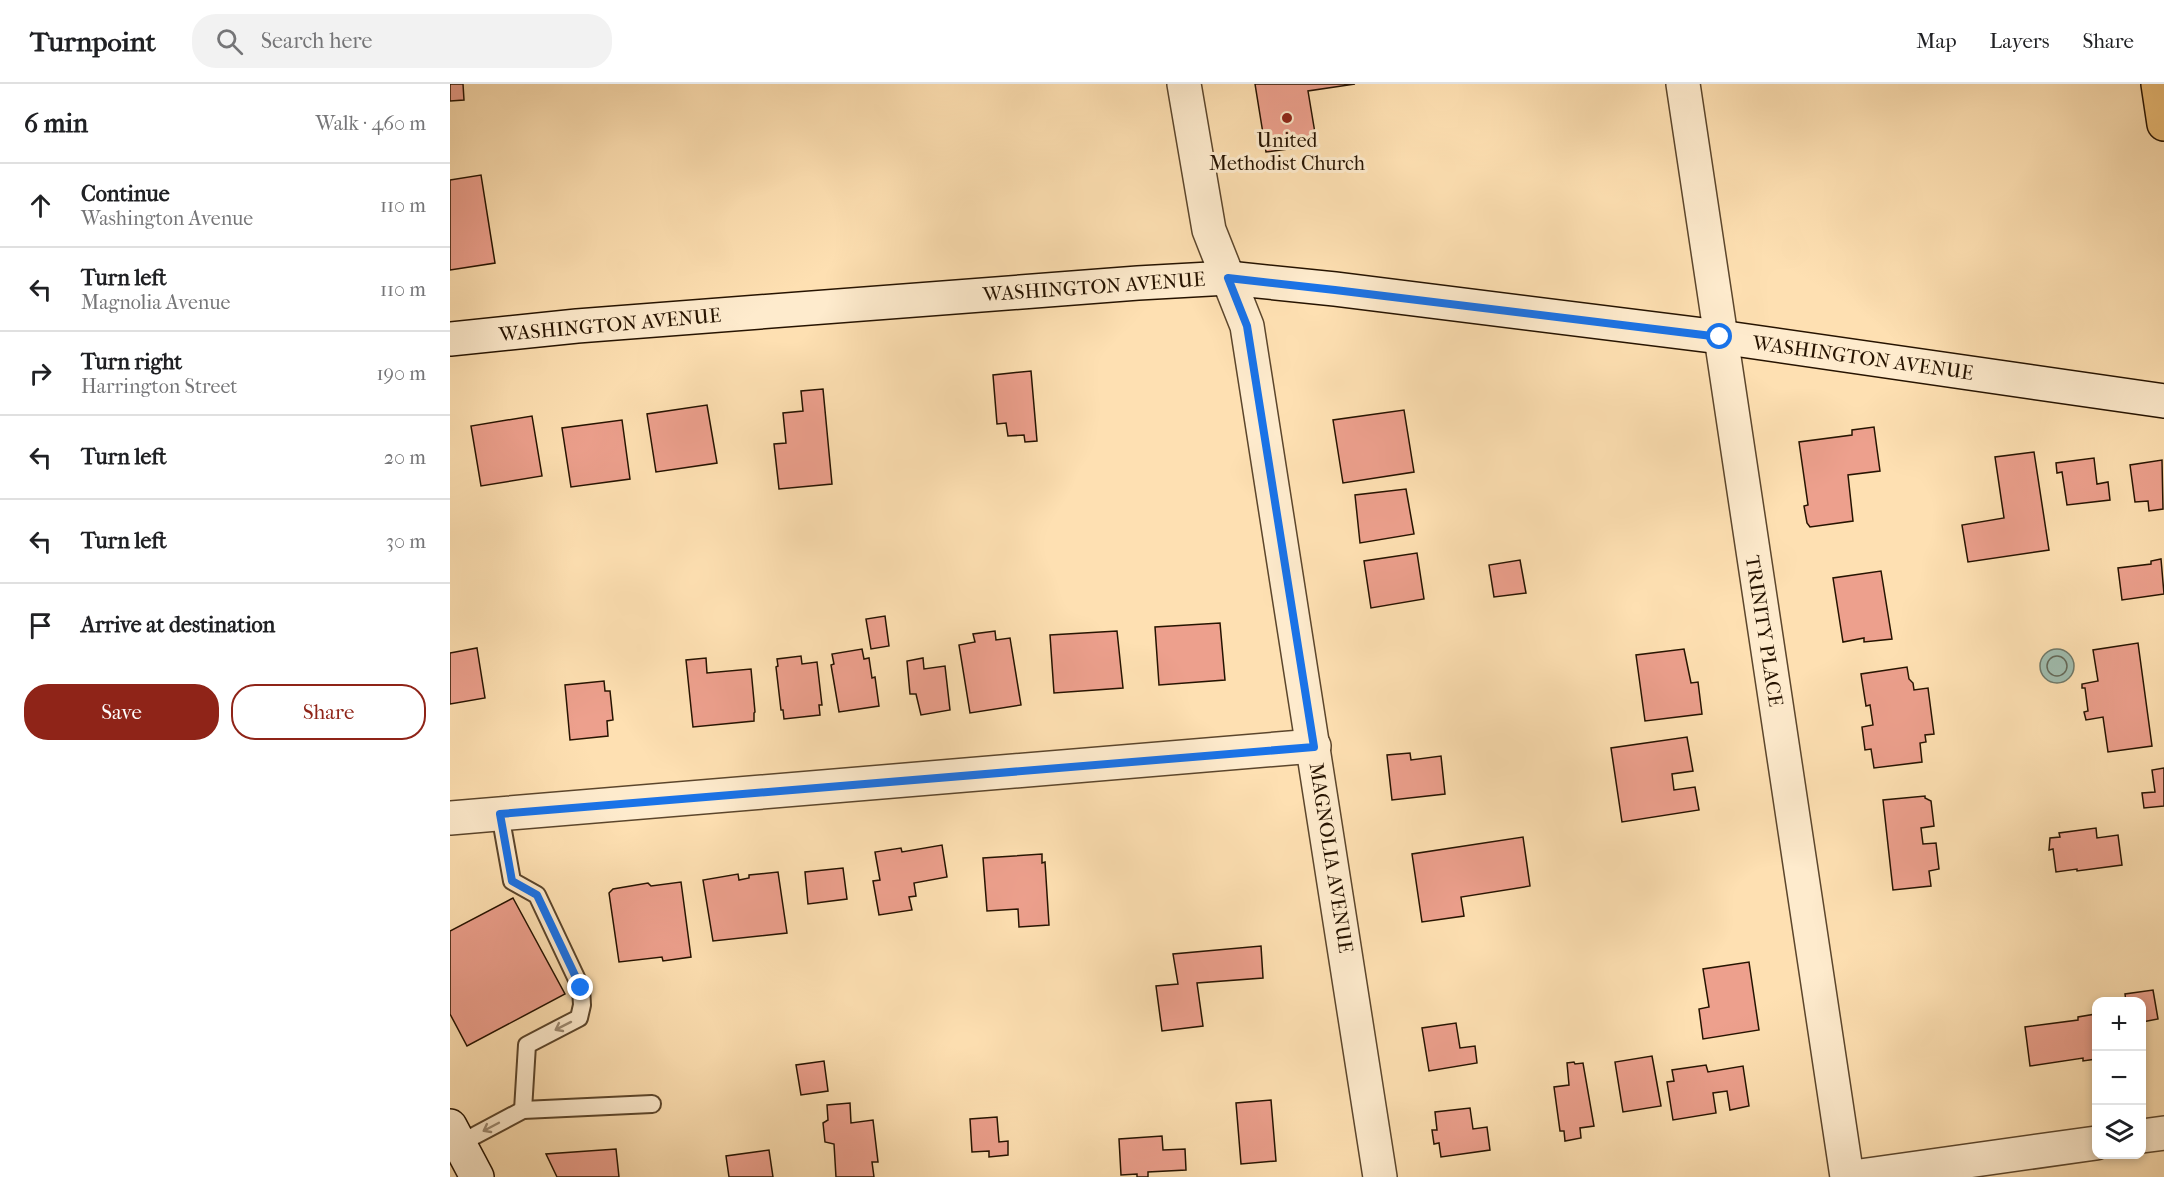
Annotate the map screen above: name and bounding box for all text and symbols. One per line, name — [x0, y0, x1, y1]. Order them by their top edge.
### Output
search box — [192, 14, 612, 68]
text: Turnpoint — [30, 25, 156, 58]
icon: search — [213, 25, 246, 58]
text: Search here — [261, 28, 372, 54]
text: Map — [1916, 29, 1957, 53]
text: Layers — [1990, 29, 2049, 53]
text: Share — [2082, 29, 2134, 53]
text: 6 min — [24, 108, 88, 139]
marker: United Methodist Church — [1280, 111, 1294, 125]
text: Walk · 460 m — [315, 112, 426, 135]
place label: United Methodist Church — [1209, 129, 1366, 175]
text: Continue — [81, 181, 170, 207]
icon: ahead — [24, 189, 57, 222]
text: 110 m — [380, 194, 426, 217]
text: Washington Avenue — [81, 207, 253, 230]
text: Turn left — [81, 265, 167, 291]
street label: WASHINGTON AVENUE — [981, 268, 1206, 306]
icon: left — [24, 273, 57, 306]
text: 110 m — [380, 278, 426, 301]
text: Magnolia Avenue — [81, 291, 230, 314]
street label: WASHINGTON AVENUE — [497, 304, 722, 346]
route start — [1706, 323, 1732, 349]
street label: WASHINGTON AVENUE — [1750, 331, 1975, 385]
text: Turn right — [81, 349, 182, 375]
icon: right — [24, 357, 57, 390]
text: 190 m — [376, 362, 426, 385]
text: Harrington Street — [81, 375, 237, 398]
icon: left — [24, 441, 57, 474]
text: Turn left — [81, 444, 167, 470]
text: 20 m — [384, 446, 426, 469]
icon: left — [24, 525, 57, 558]
text: Turn left — [81, 528, 167, 554]
text: 30 m — [386, 530, 426, 553]
street label: TRINITY PLACE — [1741, 554, 1787, 708]
icon: arrive — [24, 609, 57, 642]
text: Arrive at destination — [81, 612, 275, 638]
button: Save — [24, 684, 219, 740]
button: Share — [231, 684, 426, 740]
street label: MAGNOLIA AVENUE — [1305, 761, 1357, 955]
route end — [567, 974, 593, 1000]
map controls — [2092, 997, 2146, 1159]
button: + — [2092, 997, 2146, 1051]
one-way arrow — [555, 1021, 573, 1032]
button: − — [2092, 1051, 2146, 1105]
button: layers — [2092, 1105, 2146, 1159]
one-way arrow — [483, 1121, 500, 1133]

